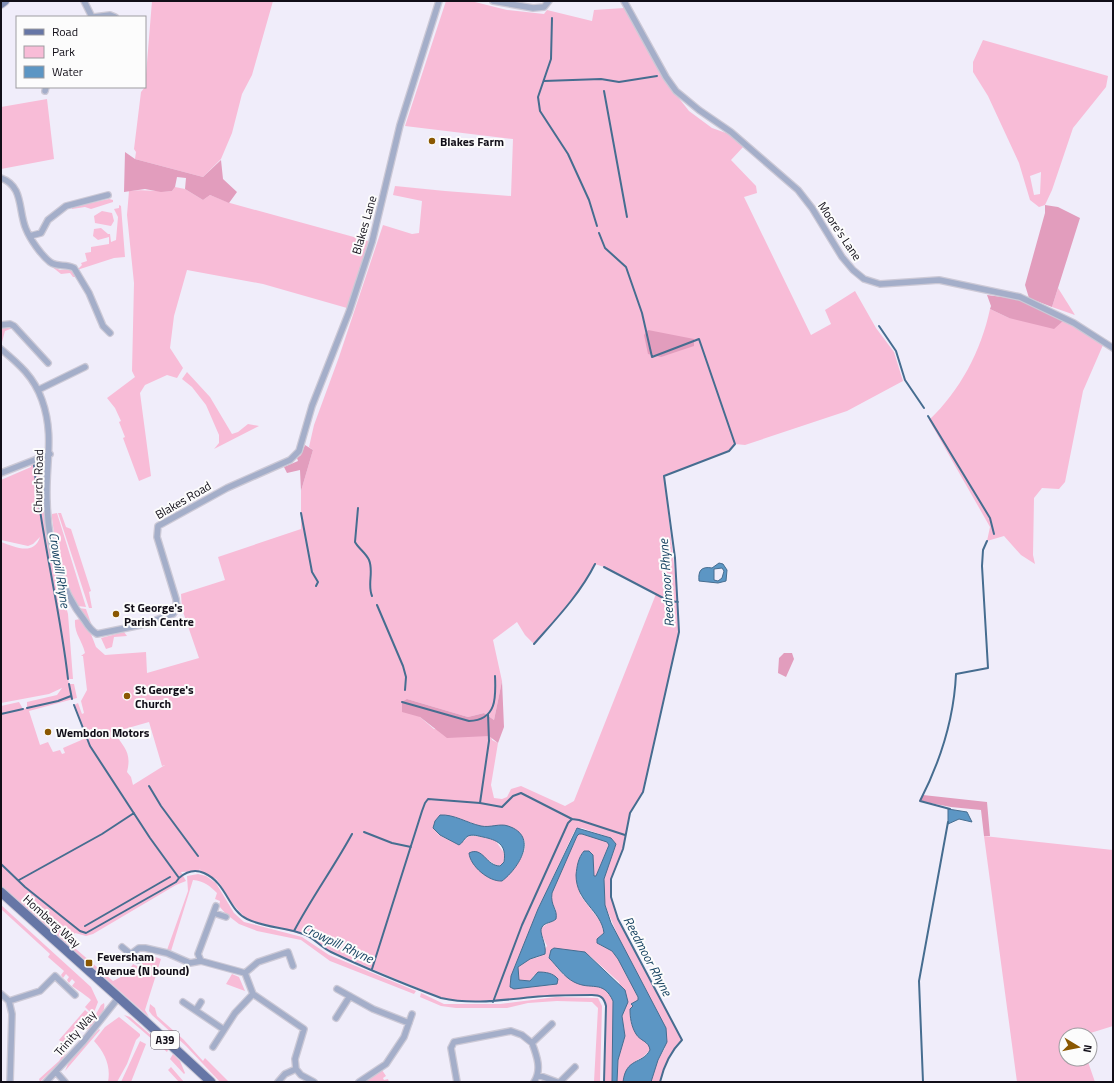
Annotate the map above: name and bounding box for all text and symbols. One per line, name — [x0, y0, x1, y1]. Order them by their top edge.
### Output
legend — [16, 16, 146, 88]
text: Road — [52, 22, 78, 41]
text: Park — [52, 42, 75, 61]
text: Water — [52, 62, 83, 81]
place label: Blakes Farm — [440, 132, 504, 151]
marker: Blakes Farm — [427, 136, 437, 146]
street label: Blakes Lane — [347, 193, 381, 257]
street label: Moore's Lane — [813, 198, 867, 264]
street label: Church Road — [28, 449, 48, 513]
street label: Blakes Road — [151, 476, 215, 524]
water label: Crowpill Rhyne — [44, 531, 76, 610]
water label: Reedmoor Rhyne — [653, 538, 679, 627]
place label: St George's Parish Centre — [124, 598, 194, 631]
marker: St George's Parish Centre — [111, 609, 121, 619]
place label: St George's Church — [135, 680, 194, 713]
marker: St George's Church — [122, 691, 132, 701]
place label: Wembdon Motors — [56, 723, 150, 742]
marker: Wembdon Motors — [43, 727, 53, 737]
street label: Homberg Way — [19, 890, 85, 952]
water label: Reedmoor Rhyne — [619, 913, 678, 1000]
water label: Crowpill Rhyne — [299, 918, 378, 969]
place label: Feversham Avenue (N bound) — [97, 947, 190, 980]
marker: Feversham Avenue (N bound) — [84, 958, 94, 968]
street label: Trinity Way — [49, 1005, 101, 1060]
north arrow — [1058, 1027, 1098, 1067]
road number: A39 — [151, 1031, 179, 1049]
text: N — [1079, 1044, 1096, 1054]

